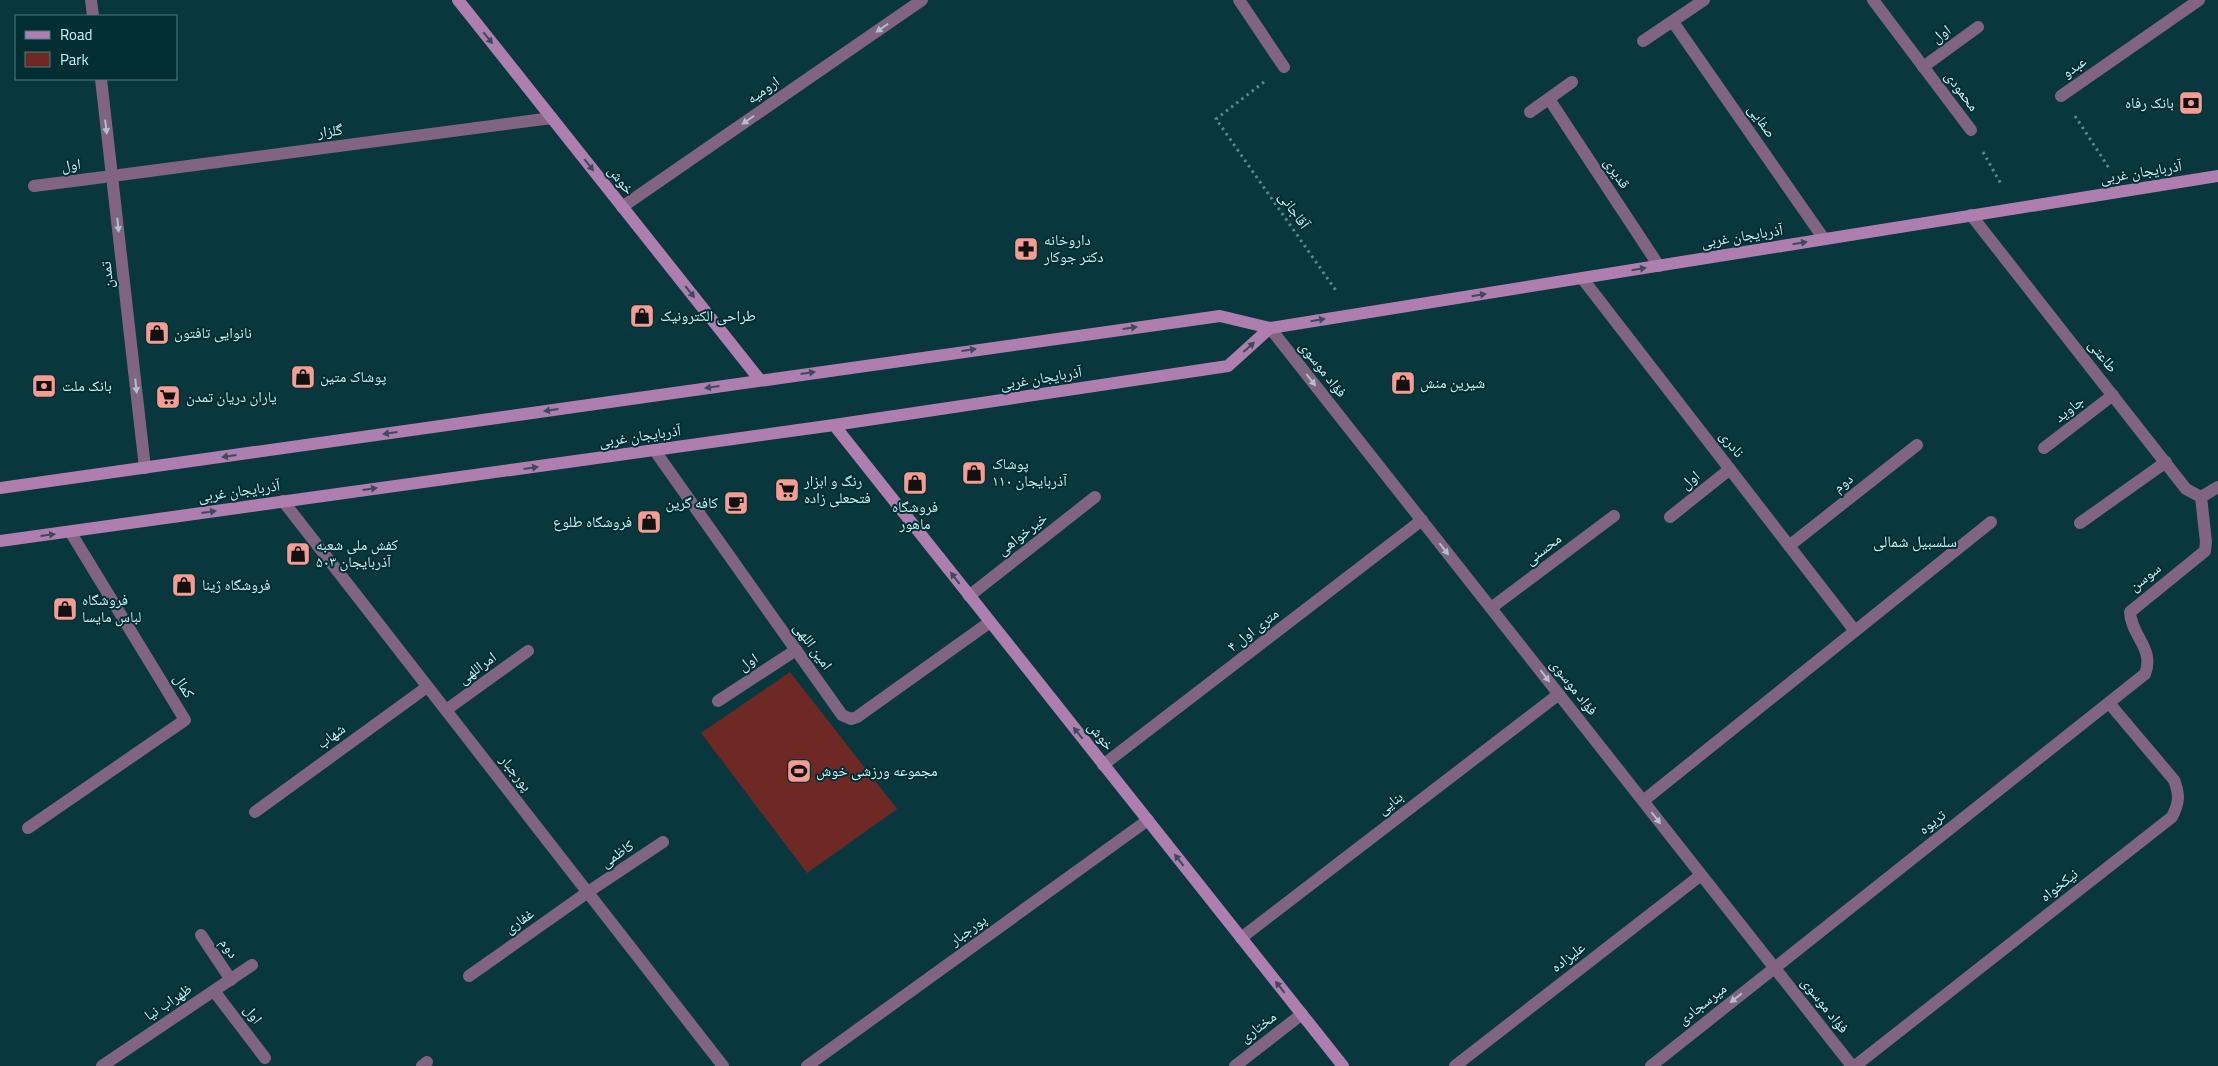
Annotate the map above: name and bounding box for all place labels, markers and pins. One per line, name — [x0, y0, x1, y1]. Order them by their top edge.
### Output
bank icon: بانک رفاه — [2178, 90, 2204, 116]
place label: بانک رفاه — [2125, 91, 2174, 114]
place label: داروخانه دکتر جوکار — [1043, 228, 1104, 268]
pharmacy icon: داروخانه دکتر جوکار — [1013, 236, 1039, 262]
shop icon: طراحی الکترونیک — [629, 303, 655, 329]
place label: طراحی الکترونیک — [660, 304, 756, 327]
shop icon: نانوایی تافتون — [144, 320, 170, 346]
place label: نانوایی تافتون — [174, 321, 252, 344]
shop icon: پوشاک متین — [290, 364, 316, 390]
place label: پوشاک متین — [320, 365, 386, 388]
shop icon: شیرین منش — [1390, 370, 1416, 396]
place label: شیرین منش — [1420, 371, 1485, 394]
bank icon: بانک ملت — [31, 373, 57, 399]
place label: بانک ملت — [62, 374, 112, 397]
supermarket icon: یاران دریان تمدن — [155, 384, 181, 410]
place label: یاران دریان تمدن — [186, 385, 277, 408]
place label: پوشاک آذربایجان ۱۱۰ — [992, 452, 1068, 492]
shop icon: پوشاک آذربایجان ۱۱۰ — [961, 460, 987, 486]
place label: رنگ و ابزار فتحعلی زاده — [803, 469, 871, 509]
shop icon: فروشگاه ماهور — [902, 470, 928, 496]
supermarket icon: رنگ و ابزار فتحعلی زاده — [774, 477, 800, 503]
cafe icon: کافه گرین — [723, 490, 749, 516]
place label: کافه گرین — [665, 491, 718, 514]
place label: فروشگاه ماهور — [892, 495, 938, 535]
shop icon: فروشگاه طلوع — [636, 509, 662, 535]
place label: فروشگاه طلوع — [553, 510, 632, 533]
place label: کفش ملی شعبه ۵۰۳ آذربایجان — [316, 533, 398, 573]
shop icon: کفش ملی شعبه ۵۰۳ آذربایجان — [285, 541, 311, 567]
shop icon: فروشگاه ژینا — [171, 572, 197, 598]
place label: فروشگاه ژینا — [202, 573, 270, 596]
place label: فروشگاه لباس مایسا — [82, 588, 141, 628]
shop icon: فروشگاه لباس مایسا — [52, 596, 78, 622]
sports icon: مجموعه ورزشی خوش — [786, 758, 812, 784]
place label: مجموعه ورزشی خوش — [816, 759, 938, 782]

